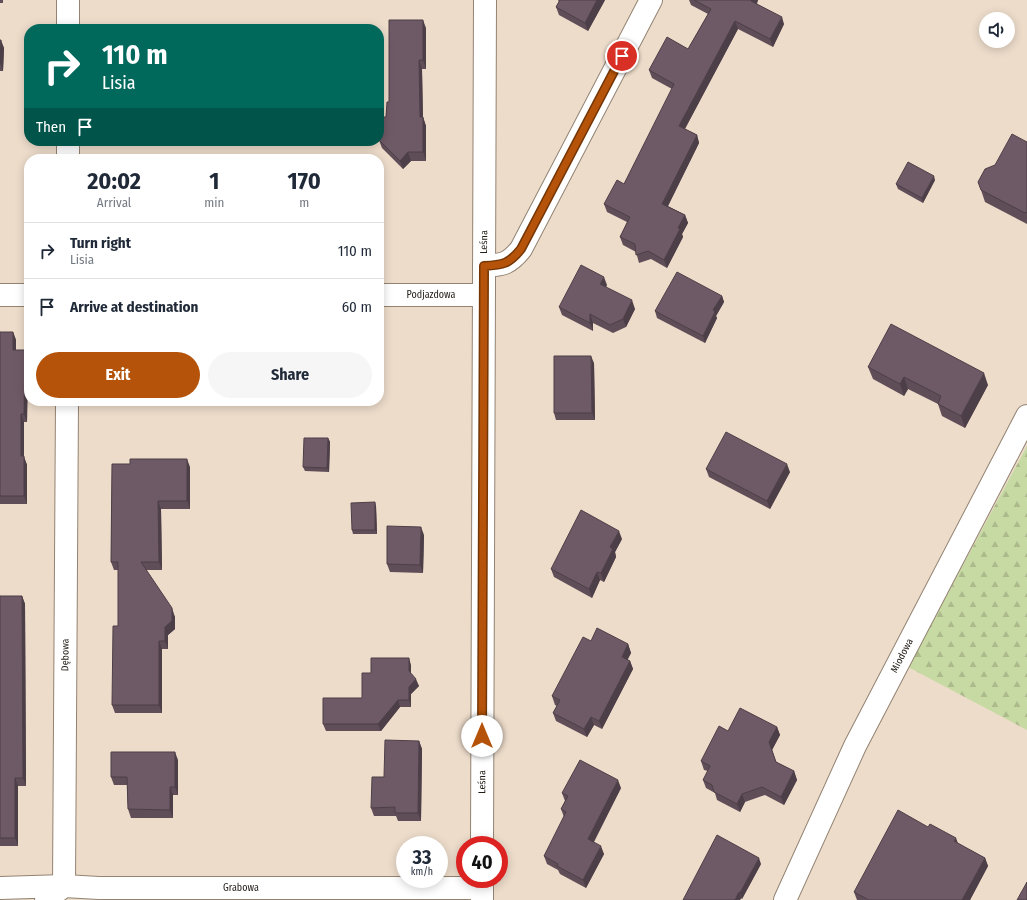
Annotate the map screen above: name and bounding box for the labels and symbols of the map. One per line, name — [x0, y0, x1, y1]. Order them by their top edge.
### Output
pin — [605, 39, 639, 73]
street label: Leśna — [478, 230, 490, 254]
street label: Podjazdowa — [407, 289, 456, 301]
street label: Miodowa — [888, 636, 916, 675]
street label: Dębowa — [59, 638, 72, 671]
position arrow — [461, 715, 503, 757]
street label: Leśna — [476, 770, 488, 794]
speed limit sign: 40 — [456, 836, 508, 888]
street label: Grabowa — [223, 882, 259, 894]

